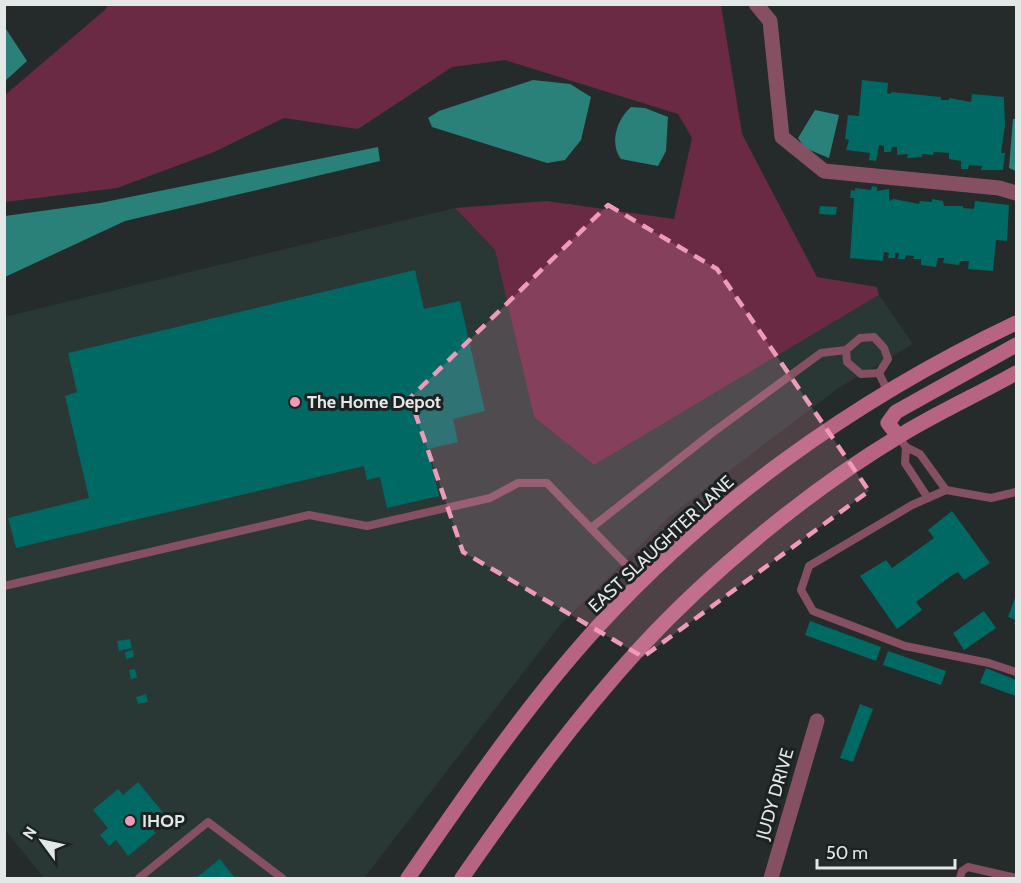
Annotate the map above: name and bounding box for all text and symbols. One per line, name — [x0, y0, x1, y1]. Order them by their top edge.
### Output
place label: The Home Depot — [307, 391, 441, 413]
marker: The Home Depot — [288, 395, 302, 409]
street label: EAST SLAUGHTER LANE — [584, 471, 738, 617]
street label: JUDY DRIVE — [751, 746, 799, 843]
place label: IHOP — [142, 810, 185, 832]
north arrow — [12, 811, 72, 871]
marker: IHOP — [123, 814, 137, 828]
text: N — [19, 823, 41, 843]
scale bar — [817, 832, 955, 870]
text: 50 m — [826, 842, 868, 864]

